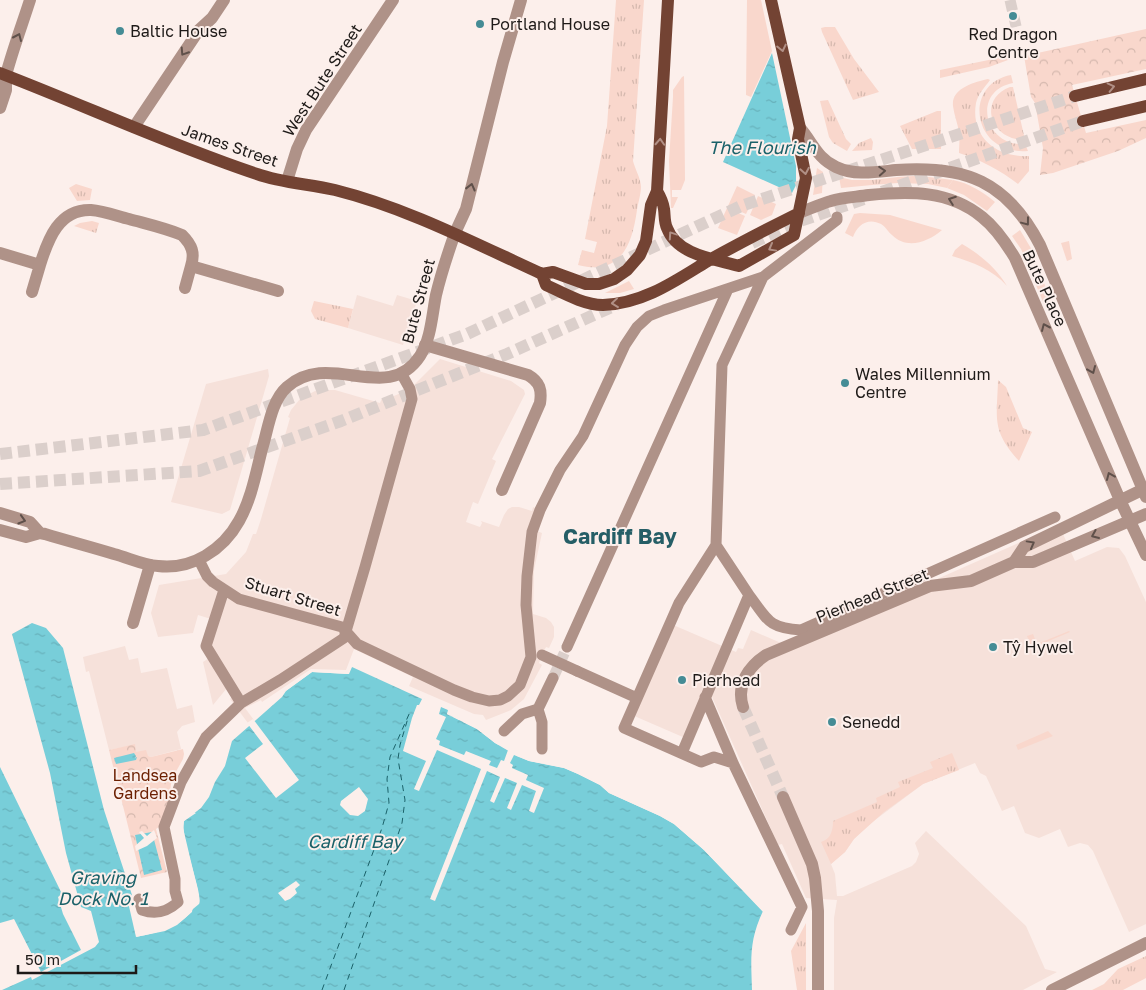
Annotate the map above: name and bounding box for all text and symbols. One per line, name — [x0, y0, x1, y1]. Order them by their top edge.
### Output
marker: Red Dragon Centre — [1007, 10, 1019, 22]
place label: Portland House — [490, 14, 610, 34]
marker: Portland House — [474, 18, 486, 30]
street label: West Bute Street — [278, 20, 366, 140]
place label: Baltic House — [130, 21, 227, 41]
place label: Red Dragon Centre — [968, 24, 1058, 62]
marker: Baltic House — [114, 25, 126, 37]
one-way arrow — [11, 33, 22, 42]
one-way arrow — [776, 43, 787, 52]
one-way arrow — [181, 46, 190, 56]
one-way arrow — [1106, 82, 1115, 93]
street label: James Street — [179, 119, 281, 171]
water label: The Flourish — [708, 136, 817, 158]
one-way arrow — [655, 138, 666, 146]
one-way arrow — [799, 166, 809, 175]
one-way arrow — [879, 166, 887, 177]
one-way arrow — [465, 183, 476, 192]
one-way arrow — [948, 196, 957, 206]
one-way arrow — [1020, 216, 1029, 226]
one-way arrow — [668, 232, 678, 241]
one-way arrow — [768, 241, 777, 251]
street label: Bute Place — [1018, 246, 1072, 330]
street label: Bute Street — [397, 256, 439, 346]
one-way arrow — [611, 297, 619, 308]
one-way arrow — [1041, 323, 1052, 332]
place label: Wales Millennium Centre — [855, 364, 991, 402]
one-way arrow — [1086, 365, 1097, 374]
marker: Wales Millennium Centre — [839, 377, 851, 389]
one-way arrow — [1105, 472, 1116, 481]
one-way arrow — [18, 514, 26, 524]
district label: Cardiff Bay — [563, 523, 677, 549]
one-way arrow — [1091, 528, 1100, 539]
one-way arrow — [1025, 540, 1034, 550]
street label: Pierhead Street — [813, 563, 931, 627]
street label: Stuart Street — [243, 572, 343, 620]
place label: Tŷ Hywel — [1003, 637, 1073, 657]
marker: Tŷ Hywel — [987, 641, 999, 653]
place label: Pierhead — [692, 670, 760, 690]
marker: Pierhead — [676, 674, 688, 686]
place label: Senedd — [842, 712, 900, 732]
marker: Senedd — [826, 716, 838, 728]
park label: Landsea Gardens — [113, 765, 177, 803]
water label: Cardiff Bay — [308, 830, 405, 852]
water label: Graving Dock No. 1 — [58, 866, 149, 909]
scale bar — [18, 942, 135, 974]
text: 50 m — [25, 950, 60, 968]

